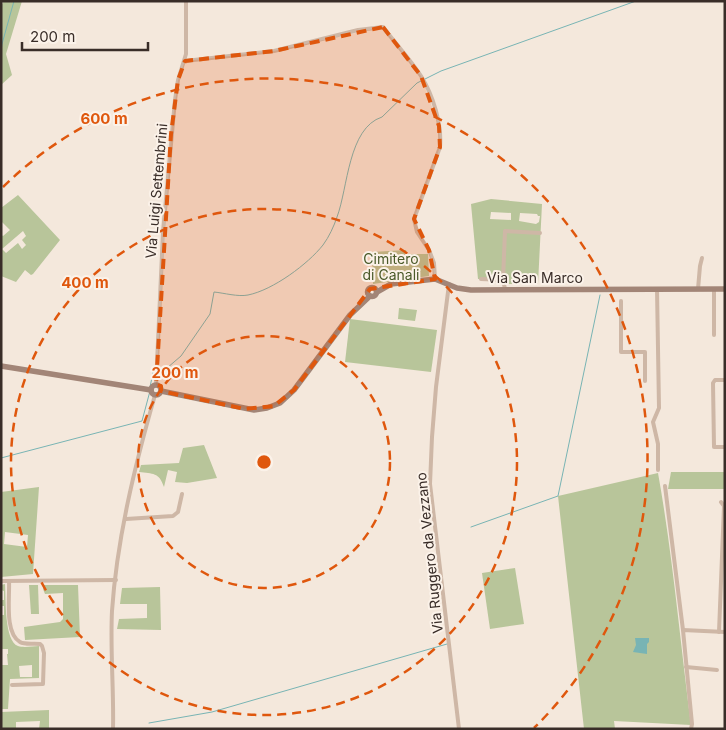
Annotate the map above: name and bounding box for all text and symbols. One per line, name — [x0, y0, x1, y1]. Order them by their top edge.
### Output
scale bar — [22, 20, 149, 52]
text: 200 m — [30, 27, 75, 46]
text: 600 m — [80, 109, 128, 128]
street label: Via Luigi Settembrini — [142, 123, 170, 259]
park label: Cimitero di Canali — [363, 250, 419, 283]
street label: Via San Marco — [487, 269, 583, 286]
text: 400 m — [61, 273, 109, 292]
text: 200 m — [152, 363, 198, 382]
centre of rings — [255, 453, 273, 471]
street label: Via Ruggero da Vezzano — [412, 472, 446, 634]

